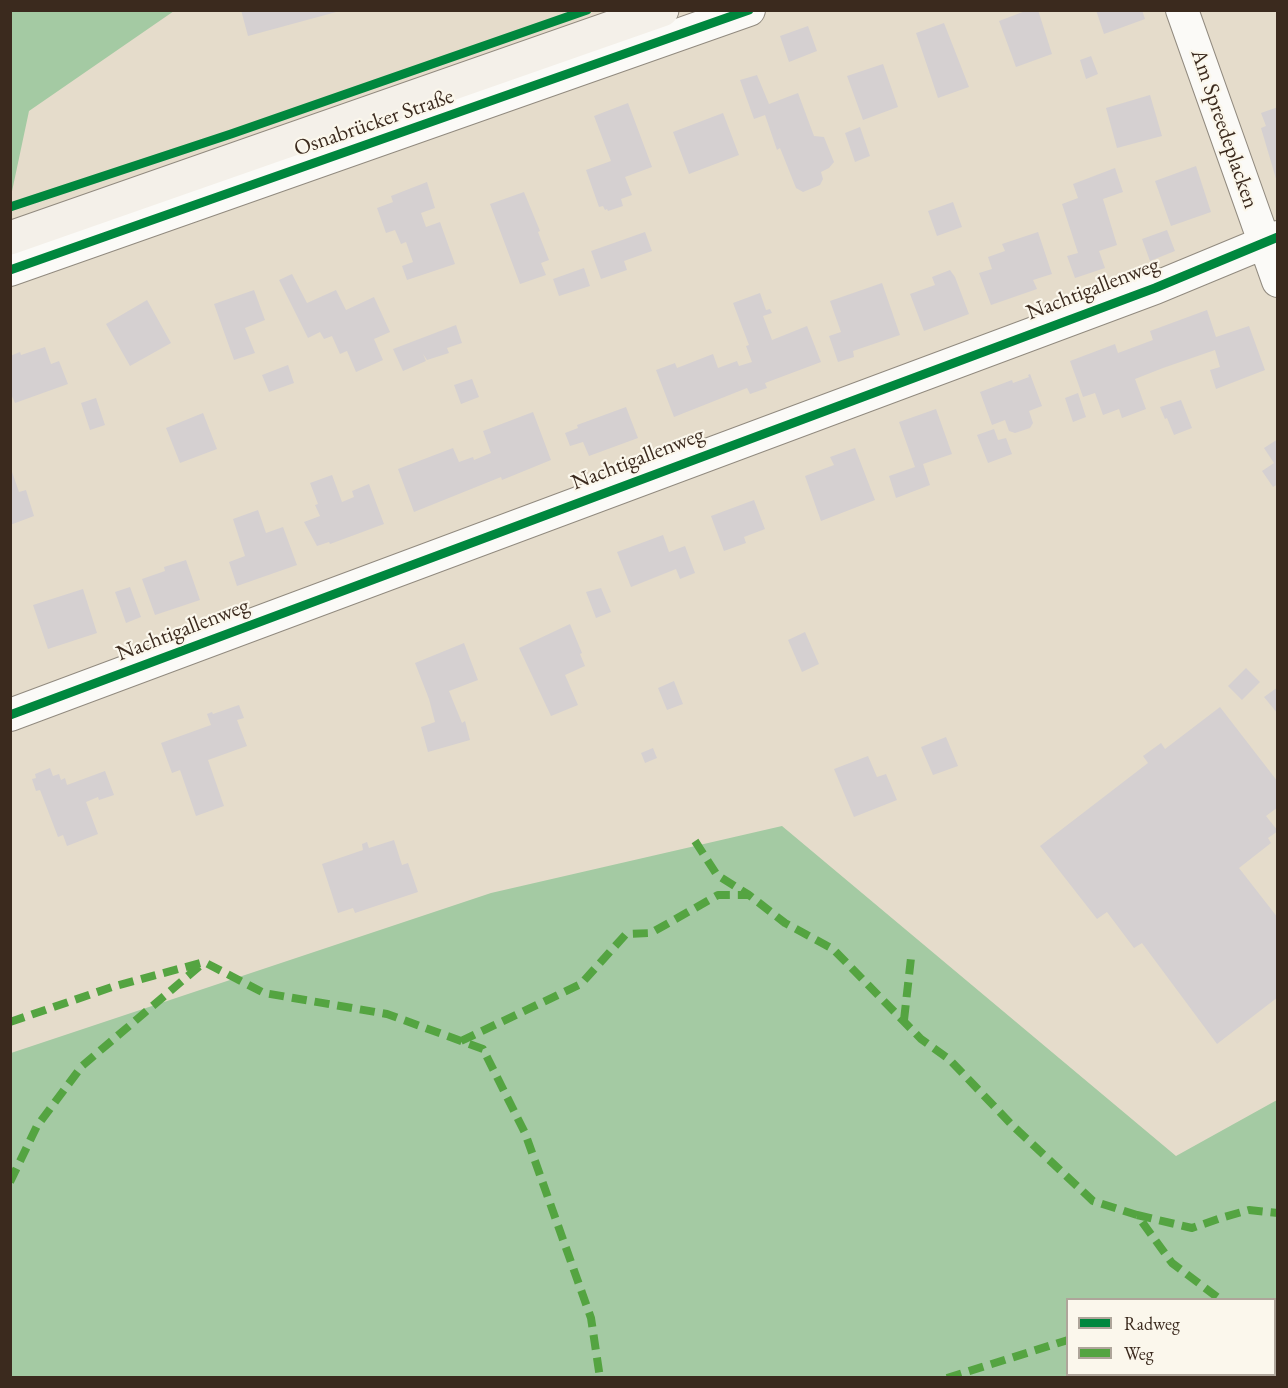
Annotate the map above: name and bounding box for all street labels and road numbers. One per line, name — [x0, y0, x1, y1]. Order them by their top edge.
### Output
street label: Am Spreedeplacken — [1184, 46, 1264, 212]
street label: Osnabrücker Straße — [291, 83, 457, 163]
street label: Nachtigallenweg — [1023, 252, 1163, 326]
street label: Nachtigallenweg — [568, 422, 708, 496]
street label: Nachtigallenweg — [113, 593, 253, 667]

